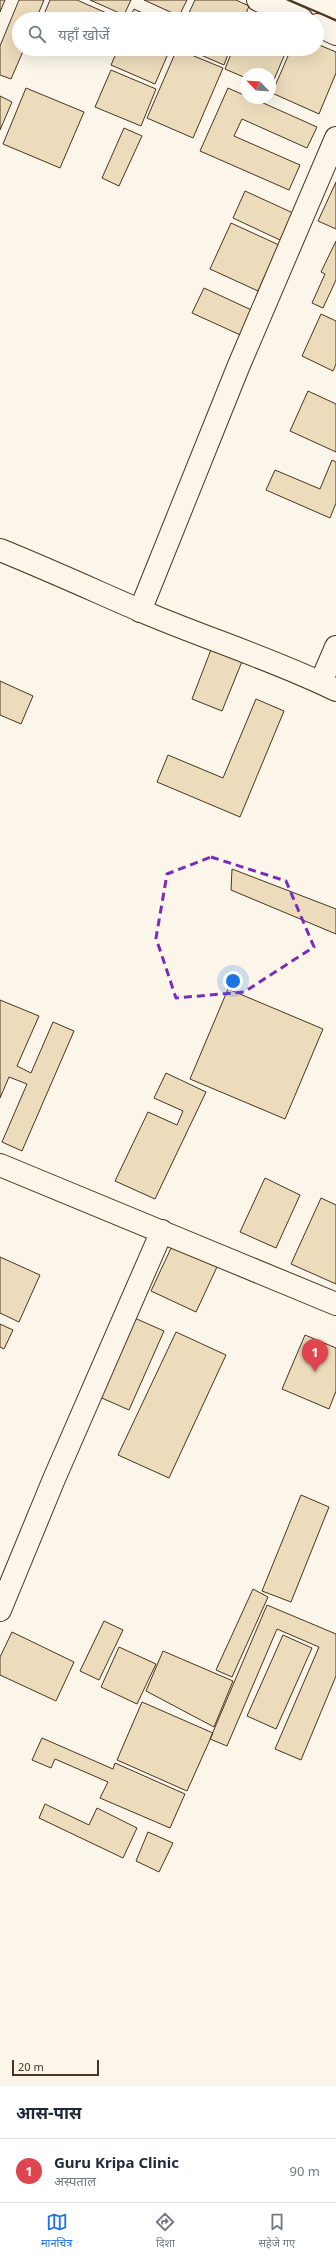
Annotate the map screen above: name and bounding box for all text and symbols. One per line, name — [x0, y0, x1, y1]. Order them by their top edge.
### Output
search box — [12, 12, 324, 56]
icon: search — [26, 23, 48, 45]
text: यहाँ खोजें — [58, 24, 110, 44]
north arrow — [240, 68, 276, 104]
your location — [223, 971, 243, 991]
pin: 1 — [302, 1339, 328, 1372]
scale bar — [12, 2058, 99, 2077]
text: 20 m — [18, 2059, 44, 2074]
text: आस-पास — [16, 2101, 81, 2124]
text: Guru Kripa Clinic — [54, 2152, 179, 2172]
text: 1 — [25, 2162, 33, 2180]
text: 90 m — [290, 2162, 320, 2180]
text: अस्पताल — [54, 2172, 96, 2190]
tab: मानचित्र — [41, 2211, 72, 2250]
tab: दिशा — [154, 2211, 176, 2250]
tab: सहेजे गए — [258, 2211, 295, 2250]

